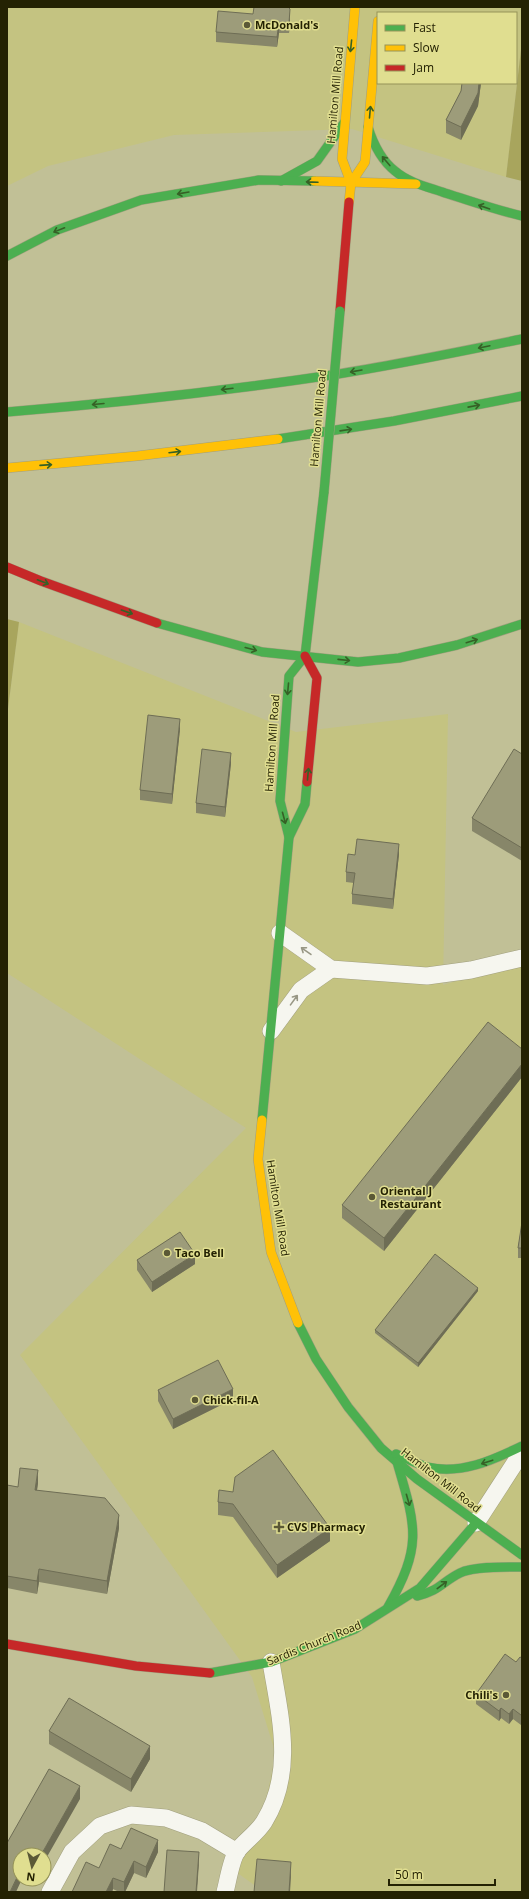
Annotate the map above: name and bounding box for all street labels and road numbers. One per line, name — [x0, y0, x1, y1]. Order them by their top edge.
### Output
street label: Hamilton Mill Road — [323, 46, 346, 144]
street label: Hamilton Mill Road — [306, 369, 329, 467]
street label: Hamilton Mill Road — [261, 694, 282, 792]
street label: Hamilton Mill Road — [263, 1159, 294, 1257]
street label: Hamilton Mill Road — [398, 1444, 484, 1516]
street label: Sardis Church Road — [265, 1617, 363, 1668]

